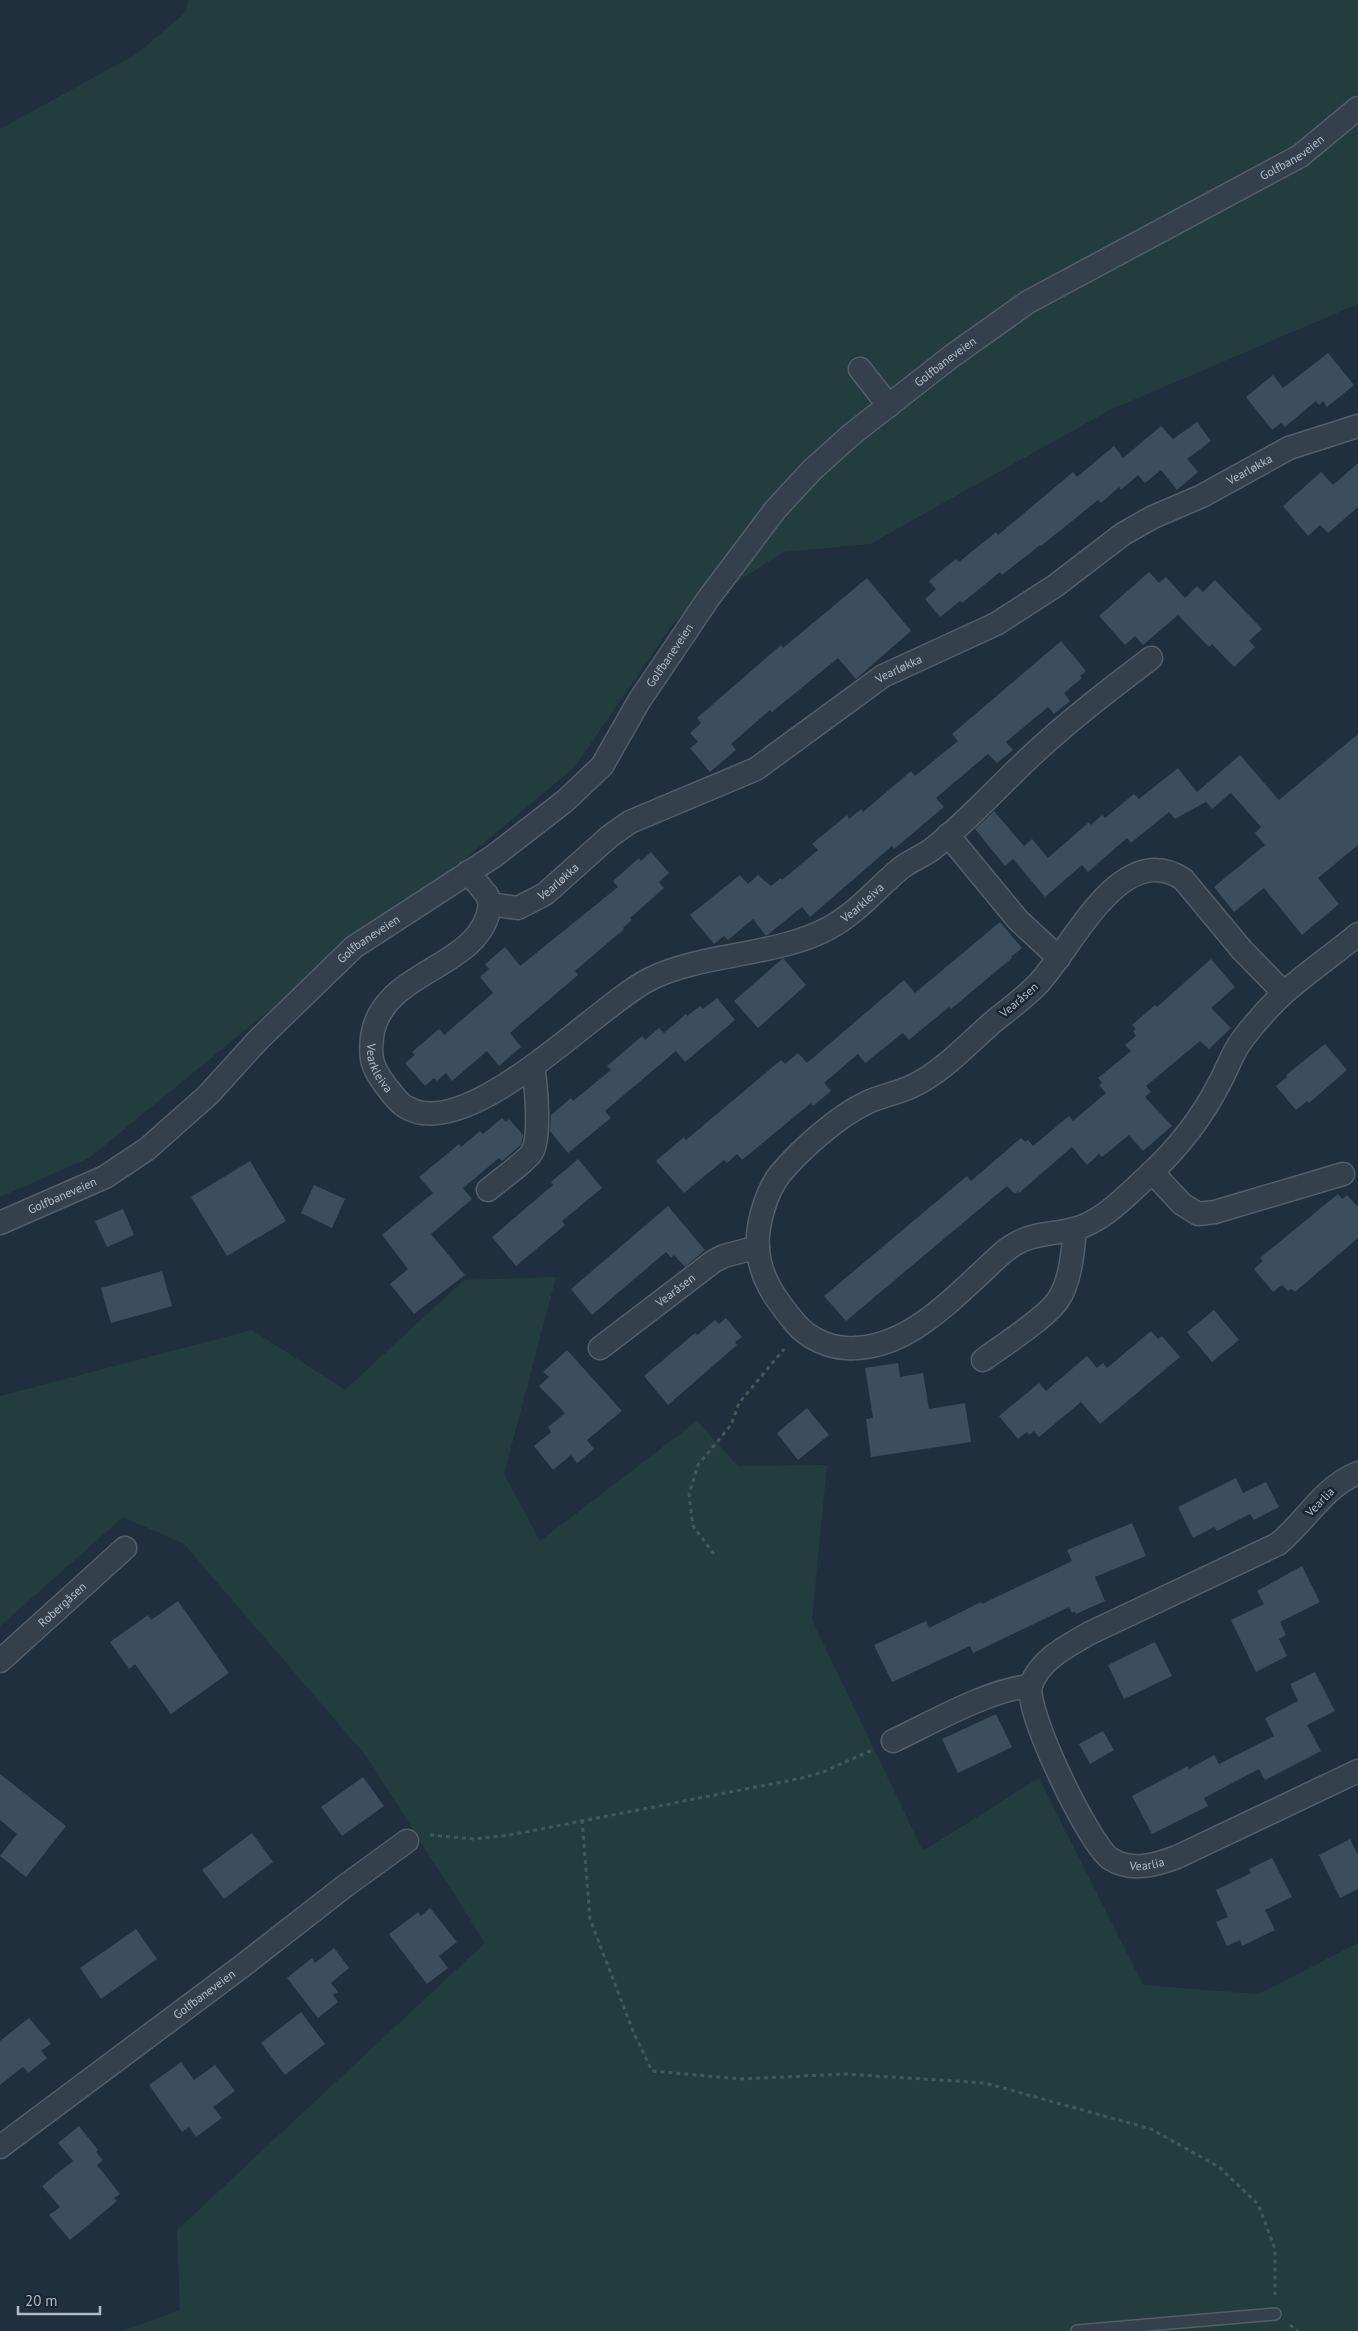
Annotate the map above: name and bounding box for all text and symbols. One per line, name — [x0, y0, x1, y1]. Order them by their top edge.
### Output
street label: Golfbaneveien — [1257, 131, 1327, 183]
street label: Golfbaneveien — [911, 333, 979, 390]
street label: Vearløkka — [1223, 451, 1275, 488]
street label: Golfbaneveien — [643, 621, 696, 690]
street label: Vearløkka — [871, 651, 924, 687]
street label: Vearløkka — [534, 859, 582, 904]
street label: Vearkleiva — [837, 879, 887, 926]
street label: Golfbaneveien — [334, 911, 402, 966]
street label: Vearåsen — [996, 979, 1041, 1021]
street label: Vearkleiva — [364, 1042, 396, 1096]
street label: Golfbaneveien — [25, 1174, 99, 1217]
street label: Vearåsen — [652, 1270, 698, 1310]
street label: Vearlia — [1301, 1484, 1337, 1520]
street label: Robergåsen — [35, 1579, 89, 1630]
street label: Vearlia — [1128, 1854, 1166, 1873]
street label: Golfbaneveien — [170, 1966, 238, 2022]
scale bar — [18, 2284, 100, 2316]
text: 20 m — [25, 2291, 58, 2310]

